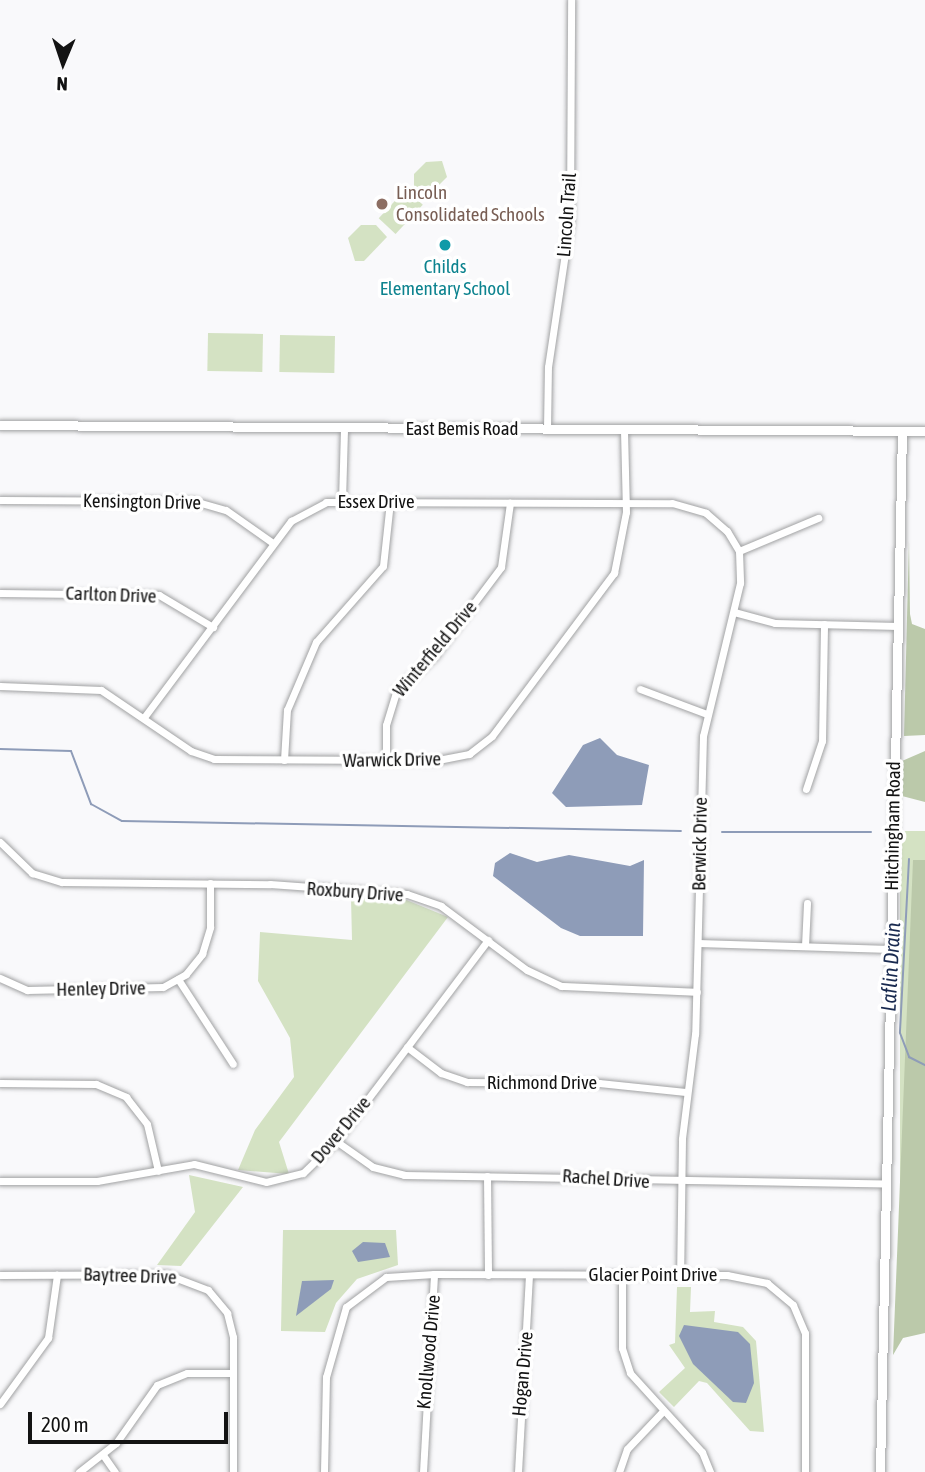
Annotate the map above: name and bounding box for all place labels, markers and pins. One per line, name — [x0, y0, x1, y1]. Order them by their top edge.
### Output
place label: Lincoln Consolidated Schools — [396, 182, 545, 226]
marker: Lincoln Consolidated Schools — [374, 196, 390, 212]
marker: Childs Elementary School — [437, 237, 453, 253]
place label: Childs Elementary School — [380, 256, 510, 300]

